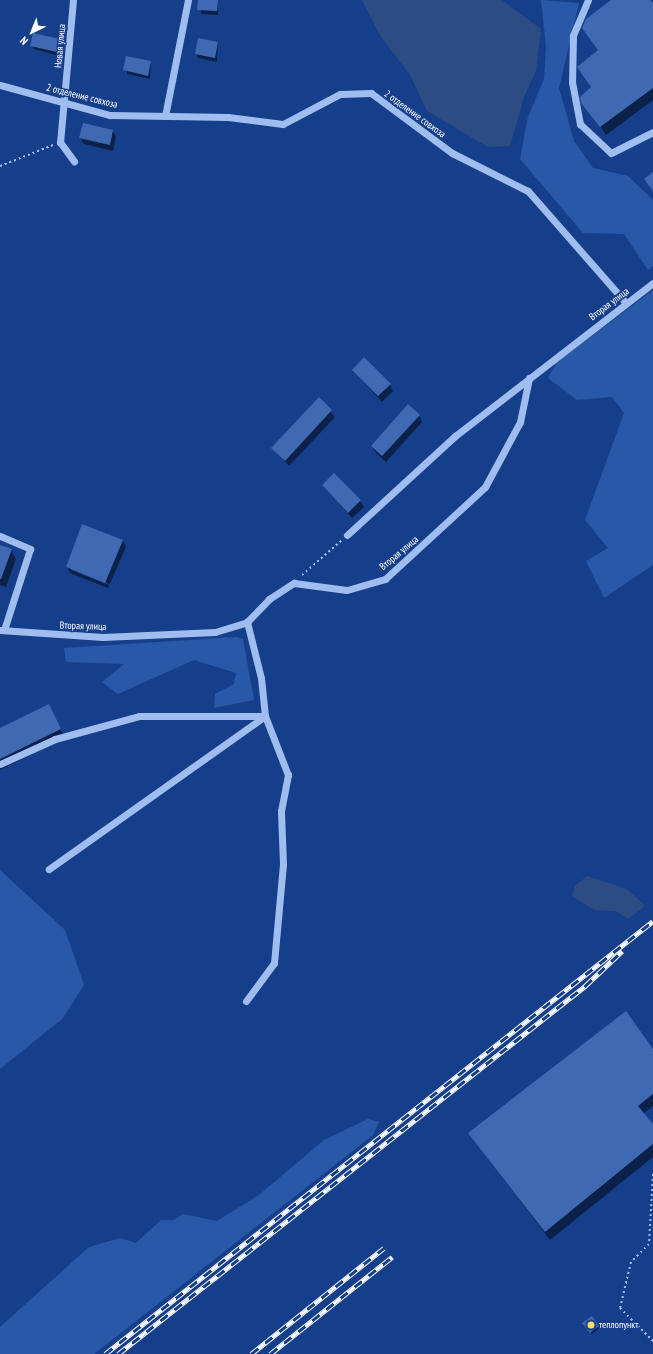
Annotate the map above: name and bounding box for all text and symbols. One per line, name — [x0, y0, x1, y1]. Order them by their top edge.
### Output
north arrow — [12, 12, 52, 52]
street label: Новая улица — [52, 23, 68, 69]
text: N — [17, 34, 31, 48]
street label: 2 отделение совхоза — [45, 81, 119, 111]
street label: 2 отделение совхоза — [382, 88, 448, 140]
street label: Вторая улица — [587, 285, 631, 323]
street label: Вторая улица — [377, 533, 421, 573]
street label: Вторая улица — [59, 619, 107, 633]
place label: теплопункт — [599, 1319, 638, 1331]
marker: теплопункт — [586, 1320, 596, 1330]

